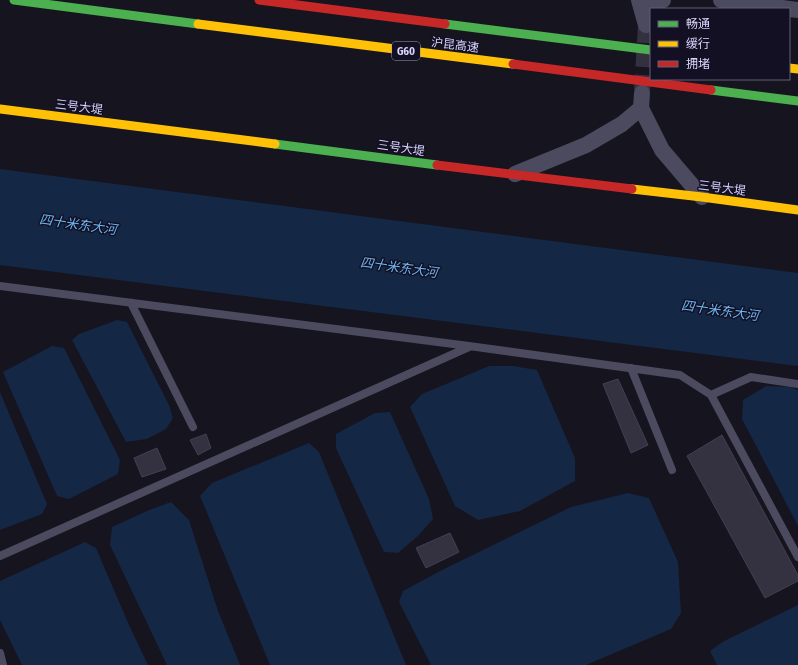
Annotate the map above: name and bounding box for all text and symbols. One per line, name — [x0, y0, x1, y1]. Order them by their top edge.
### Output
legend — [650, 8, 790, 80]
text: 畅通 — [686, 17, 710, 31]
street label: 沪昆高速 — [430, 35, 480, 55]
text: 缓行 — [686, 37, 710, 51]
road number: G60 — [392, 42, 420, 60]
text: 拥堵 — [686, 57, 710, 71]
street label: 三号大堤 — [54, 97, 104, 117]
street label: 三号大堤 — [376, 138, 426, 158]
street label: 三号大堤 — [697, 178, 747, 198]
water label: 四十米东大河 — [38, 212, 121, 238]
water label: 四十米东大河 — [359, 255, 442, 281]
water label: 四十米东大河 — [680, 298, 763, 324]

